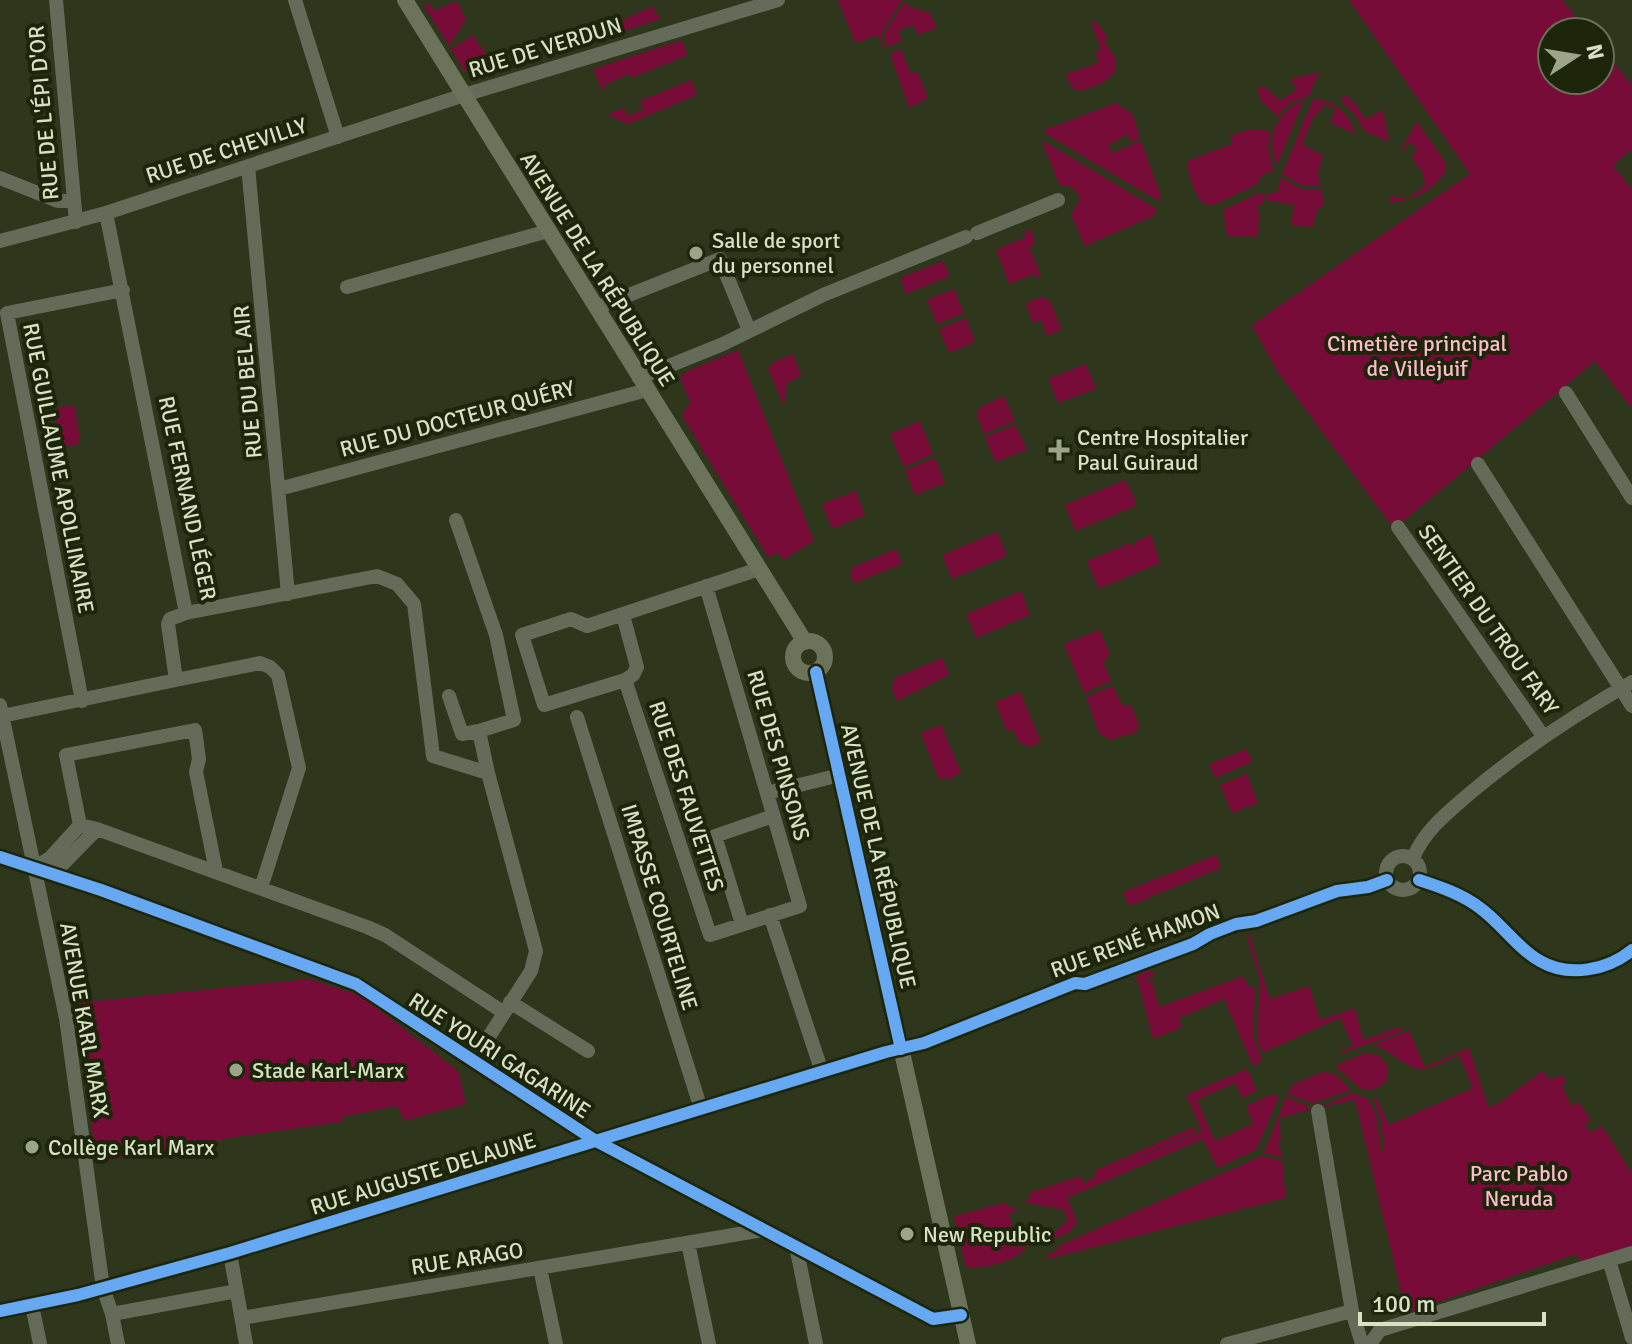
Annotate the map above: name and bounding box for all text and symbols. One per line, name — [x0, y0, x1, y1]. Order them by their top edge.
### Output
street label: RUE DE VERDUN — [465, 11, 625, 84]
north arrow — [1536, 16, 1616, 96]
street label: RUE DE L'ÉPI D'OR — [22, 25, 65, 201]
text: N — [1580, 42, 1610, 62]
street label: RUE DE CHEVILLY — [142, 112, 310, 189]
street label: AVENUE DE LA RÉPUBLIQUE — [514, 147, 681, 391]
place label: Salle de sport du personnel — [712, 227, 840, 279]
marker: Salle de sport du personnel — [687, 244, 705, 262]
street label: RUE DU BEL AIR — [227, 304, 268, 460]
street label: RUE GUILLAUME APOLLINAIRE — [17, 321, 100, 616]
park label: Cimetière principal de Villejuif — [1327, 330, 1507, 382]
street label: RUE DU DOCTEUR QUÉRY — [337, 374, 578, 463]
street label: RUE FERNAND LÉGER — [153, 394, 222, 603]
place label: Centre Hospitalier Paul Guiraud — [1077, 424, 1248, 476]
marker: Centre Hospitalier Paul Guiraud — [1048, 439, 1070, 461]
street label: SENTIER DU TROU FARY — [1413, 519, 1565, 720]
street label: RUE DES PINSONS — [741, 667, 816, 844]
street label: RUE DES FAUVETTES — [643, 698, 730, 895]
street label: AVENUE DE LA RÉPUBLIQUE — [835, 721, 922, 991]
street label: IMPASSE COURTELINE — [615, 801, 704, 1014]
street label: RUE RENÉ HAMON — [1047, 897, 1224, 984]
street label: AVENUE KARL MARX — [54, 920, 115, 1120]
street label: RUE YOURI GAGARINE — [404, 987, 596, 1124]
place label: Stade Karl-Marx — [252, 1057, 404, 1084]
marker: Stade Karl-Marx — [227, 1061, 245, 1079]
street label: RUE AUGUSTE DELAUNE — [307, 1126, 539, 1221]
place label: Collège Karl Marx — [48, 1134, 215, 1161]
marker: Collège Karl Marx — [23, 1138, 41, 1156]
park label: Parc Pablo Neruda — [1470, 1160, 1568, 1212]
place label: New Republic — [923, 1221, 1051, 1248]
marker: New Republic — [898, 1225, 916, 1243]
street label: RUE ARAGO — [409, 1236, 525, 1281]
scale bar — [1360, 1276, 1544, 1326]
text: 100 m — [1372, 1289, 1435, 1319]

